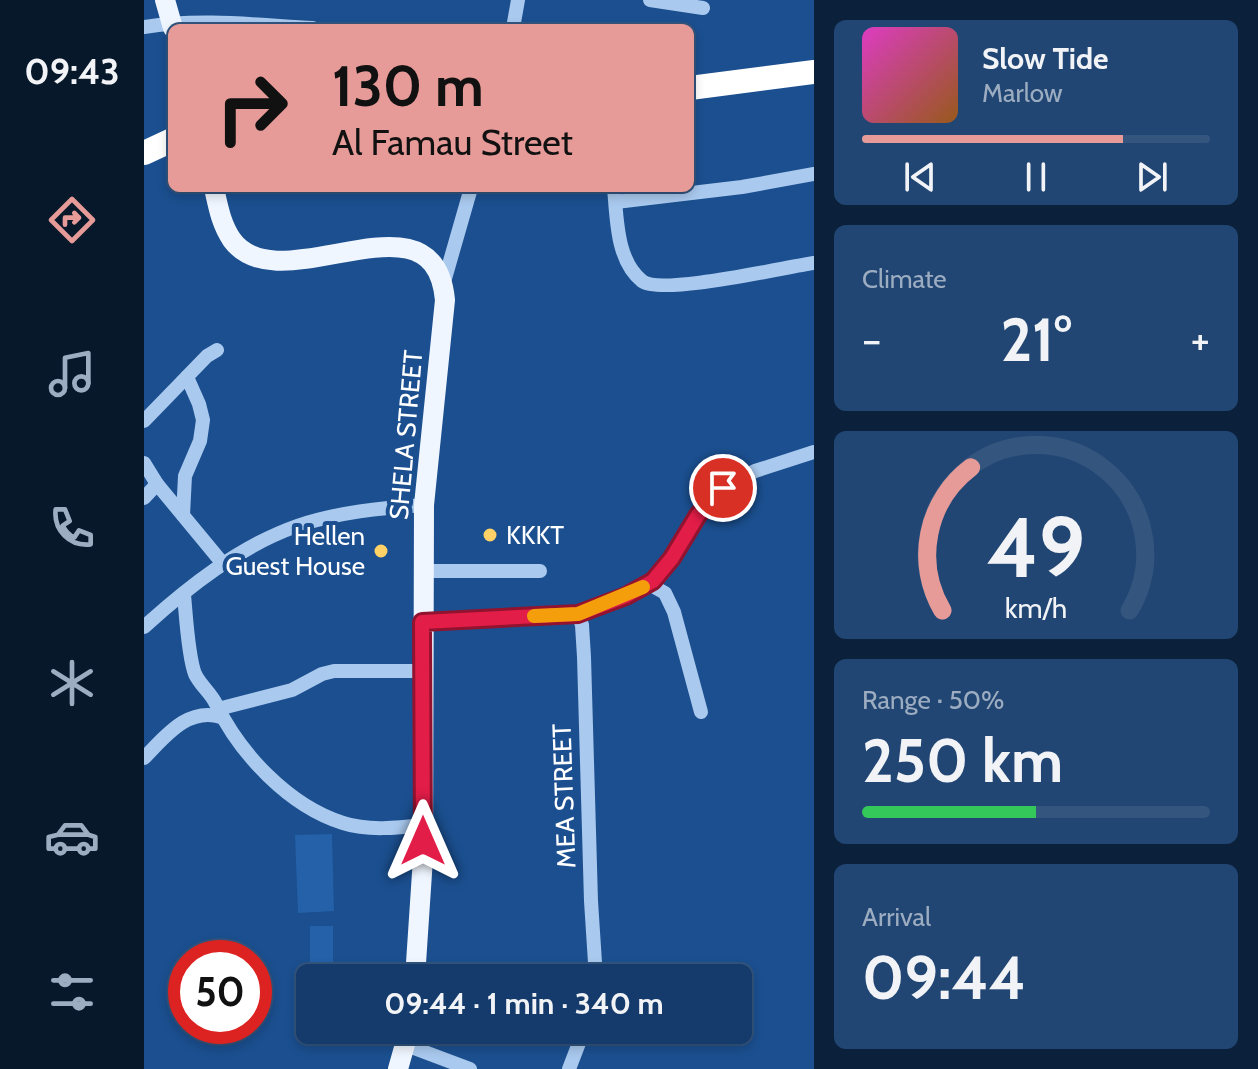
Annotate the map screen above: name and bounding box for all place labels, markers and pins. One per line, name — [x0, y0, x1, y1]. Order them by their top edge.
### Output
pin — [689, 454, 757, 522]
place label: KKKT — [506, 519, 564, 551]
place label: Hellen Guest House — [225, 520, 365, 582]
marker: KKKT — [481, 526, 499, 544]
marker: Hellen Guest House — [372, 542, 390, 560]

